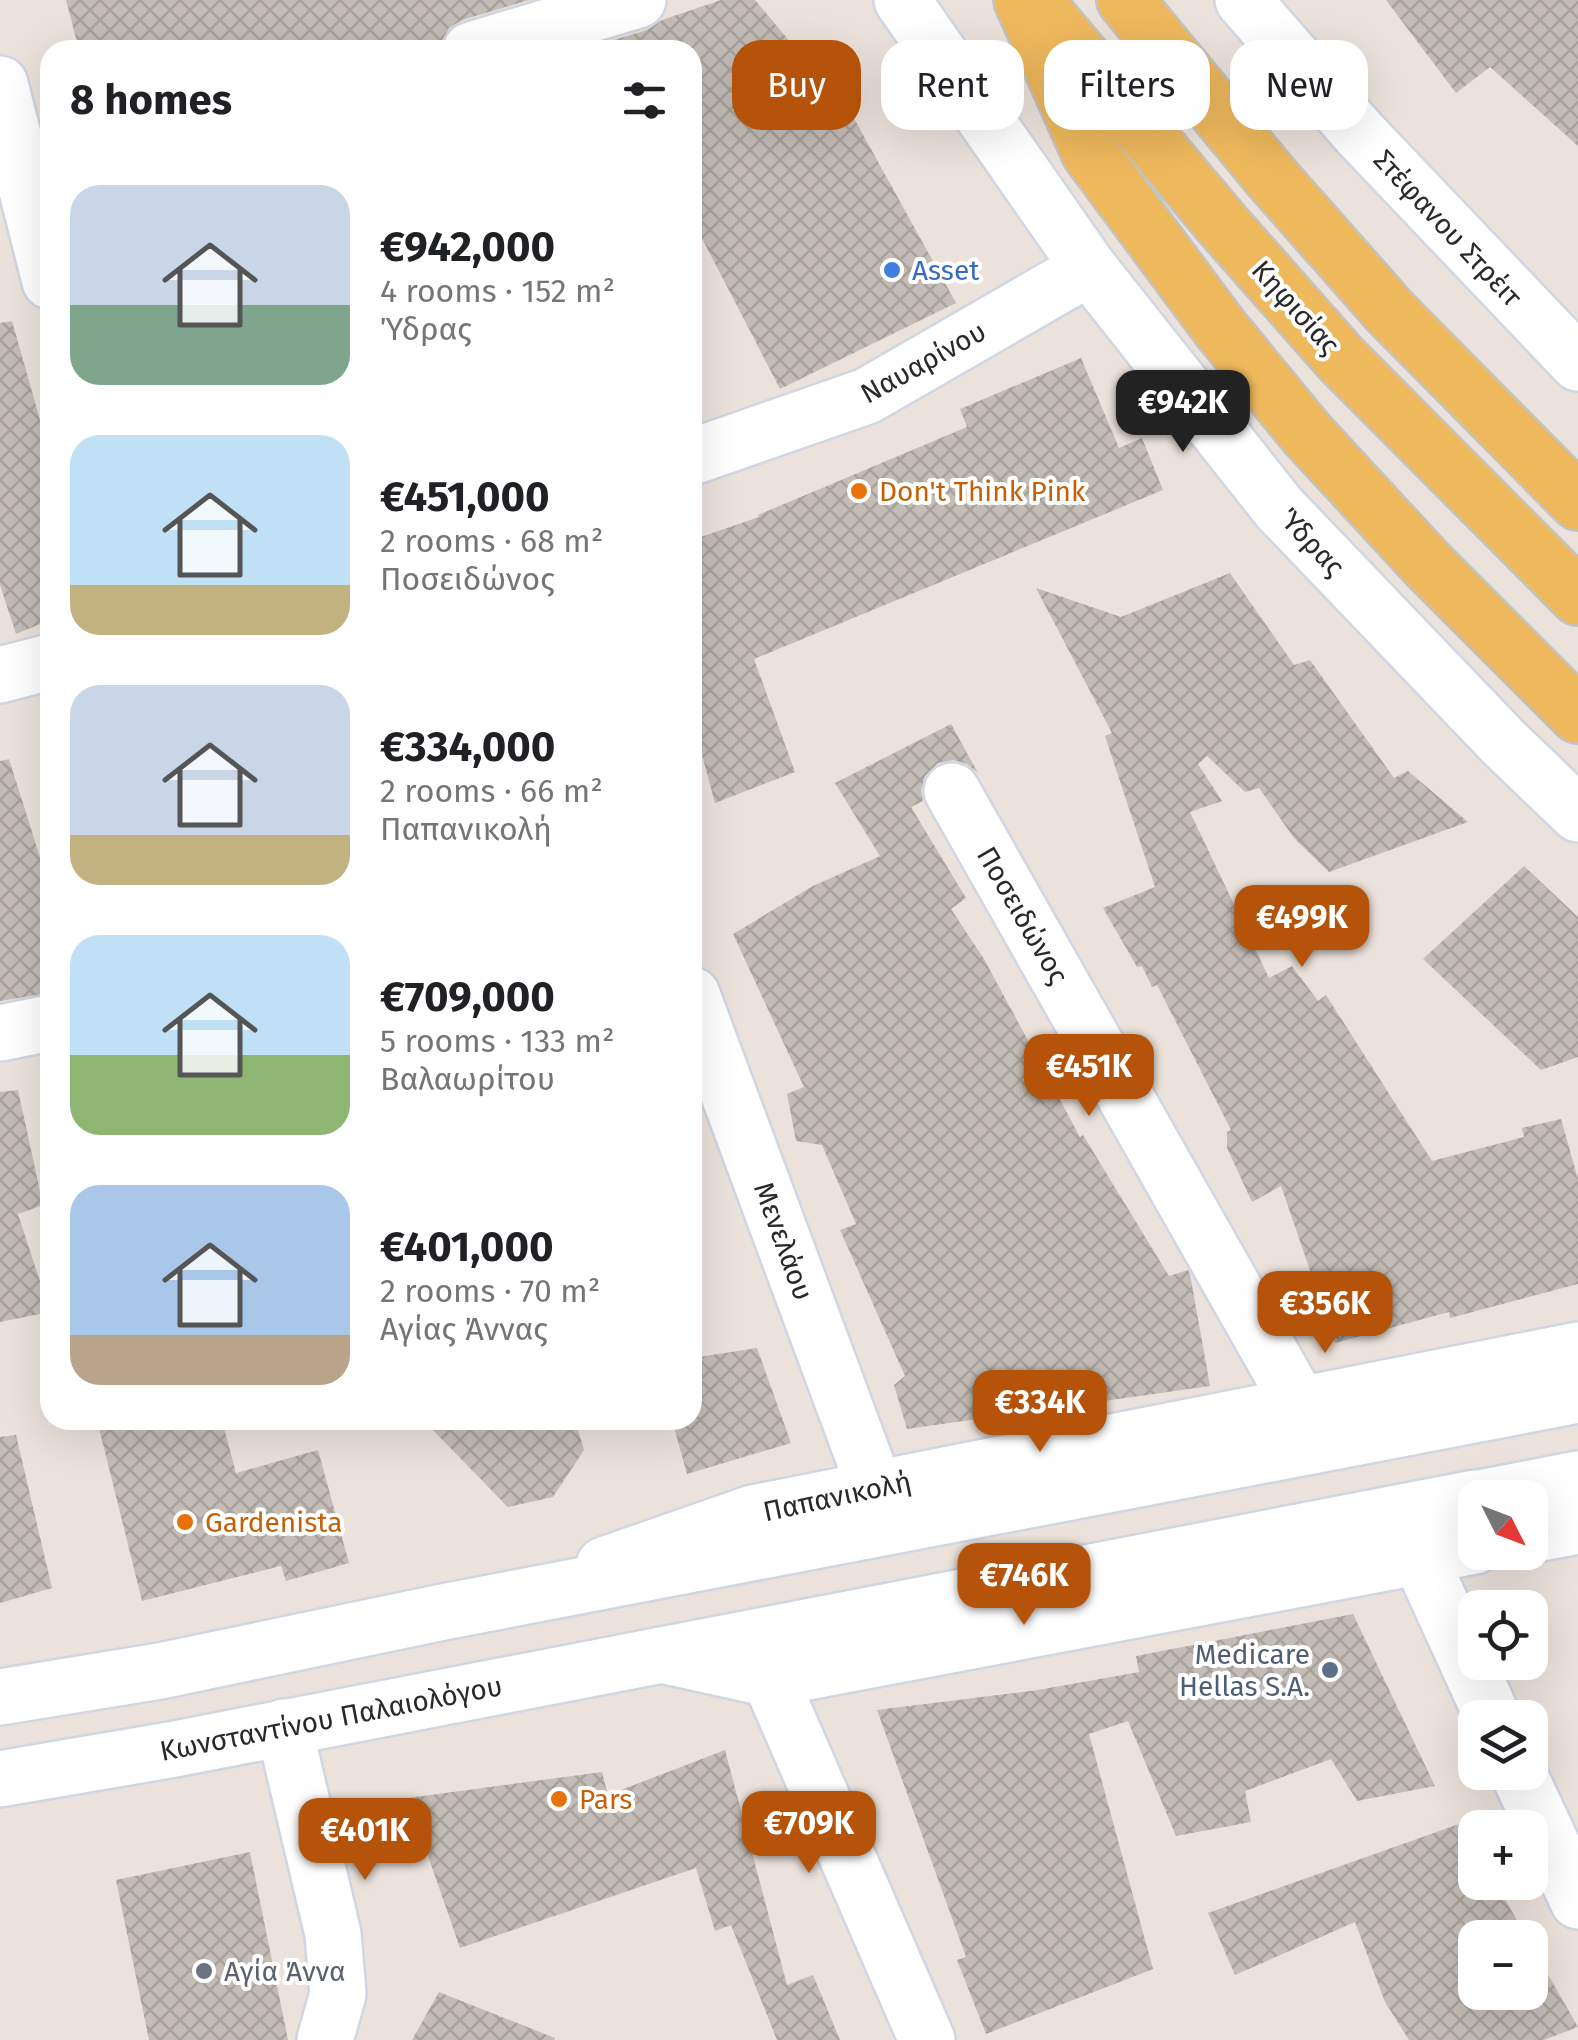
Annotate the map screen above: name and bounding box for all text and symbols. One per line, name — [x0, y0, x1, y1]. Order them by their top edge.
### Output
chip: Buy — [732, 40, 861, 130]
chip: Rent — [881, 40, 1024, 130]
chip: Filters — [1044, 40, 1210, 130]
chip: New — [1230, 40, 1368, 130]
icon: filters — [617, 73, 672, 128]
text: 8 homes — [70, 75, 232, 125]
street label: Στέφανου Στρέιτ — [1367, 143, 1529, 313]
text: €942,000 — [380, 222, 555, 272]
icon: home — [150, 225, 270, 345]
street label: Κηφισίας — [1245, 253, 1346, 361]
place label: Asset — [912, 254, 980, 287]
marker: Asset — [881, 259, 903, 281]
text: 4 rooms · 152 m² — [380, 272, 615, 310]
text: Ύδρας — [380, 310, 472, 348]
street label: Ναυαρίνου — [855, 315, 992, 410]
pin: €942K — [1113, 370, 1253, 455]
text: €942K — [1138, 383, 1228, 421]
text: €451,000 — [380, 472, 550, 522]
icon: home — [150, 475, 270, 595]
place label: Don't Think Pink — [879, 475, 1086, 508]
marker: Don't Think Pink — [848, 480, 870, 502]
street label: Ύδρας — [1272, 502, 1351, 583]
text: 2 rooms · 68 m² — [380, 522, 603, 560]
text: Ποσειδώνος — [380, 560, 555, 598]
text: €334,000 — [380, 722, 555, 772]
icon: home — [150, 725, 270, 845]
text: 2 rooms · 66 m² — [380, 772, 603, 810]
text: Παπανικολή — [380, 810, 552, 848]
street label: Ποσειδώνος — [970, 841, 1075, 990]
pin: €499K — [1232, 885, 1372, 970]
text: €499K — [1256, 898, 1348, 936]
text: €709,000 — [380, 972, 555, 1022]
icon: home — [150, 975, 270, 1095]
text: 5 rooms · 133 m² — [380, 1022, 615, 1060]
pin: €451K — [1019, 1034, 1159, 1119]
text: €451K — [1046, 1047, 1132, 1085]
text: Βαλαωρίτου — [380, 1060, 555, 1098]
street label: Μενελάου — [747, 1178, 820, 1305]
text: €401,000 — [380, 1222, 554, 1272]
icon: home — [150, 1225, 270, 1345]
pin: €356K — [1255, 1271, 1395, 1356]
text: 2 rooms · 70 m² — [380, 1272, 600, 1310]
text: €356K — [1279, 1284, 1371, 1322]
text: Αγίας Άννας — [380, 1310, 548, 1348]
pin: €334K — [970, 1370, 1110, 1455]
text: €334K — [995, 1383, 1085, 1421]
street label: Παπανικολή — [760, 1465, 914, 1528]
north arrow — [1458, 1480, 1548, 1570]
map controls — [1458, 1480, 1548, 2010]
place label: Gardenista — [205, 1506, 342, 1539]
marker: Gardenista — [174, 1511, 196, 1533]
pin: €746K — [954, 1543, 1094, 1628]
text: €746K — [980, 1556, 1069, 1594]
button: locate — [1458, 1590, 1548, 1680]
place label: Medicare Hellas S.A. — [1179, 1638, 1310, 1703]
marker: Medicare Hellas S.A. — [1319, 1659, 1341, 1681]
street label: Κωνσταντίνου Παλαιολόγου — [157, 1669, 505, 1768]
button: layers — [1458, 1700, 1548, 1790]
place label: Pars — [579, 1783, 632, 1816]
marker: Pars — [548, 1788, 570, 1810]
pin: €709K — [739, 1791, 879, 1876]
pin: €401K — [295, 1798, 435, 1883]
text: €709K — [764, 1804, 854, 1842]
button: + — [1458, 1810, 1548, 1900]
text: €401K — [320, 1811, 410, 1849]
button: − — [1458, 1920, 1548, 2010]
place label: Αγία Άννα — [224, 1955, 346, 1988]
marker: Αγία Άννα — [193, 1960, 215, 1982]

